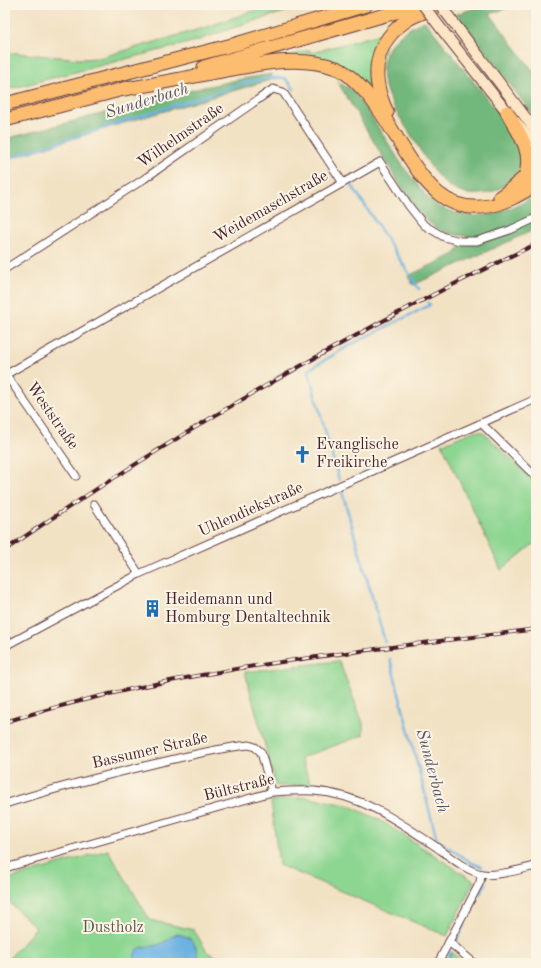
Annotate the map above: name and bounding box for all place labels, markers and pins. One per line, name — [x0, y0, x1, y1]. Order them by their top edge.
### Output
place label: Evanglische Freikirche — [316, 437, 399, 471]
church icon: Evanglische Freikirche — [293, 444, 313, 464]
place label: Heidemann und Homburg Dentaltechnik — [165, 592, 331, 626]
building icon: Heidemann und Homburg Dentaltechnik — [142, 599, 162, 619]

